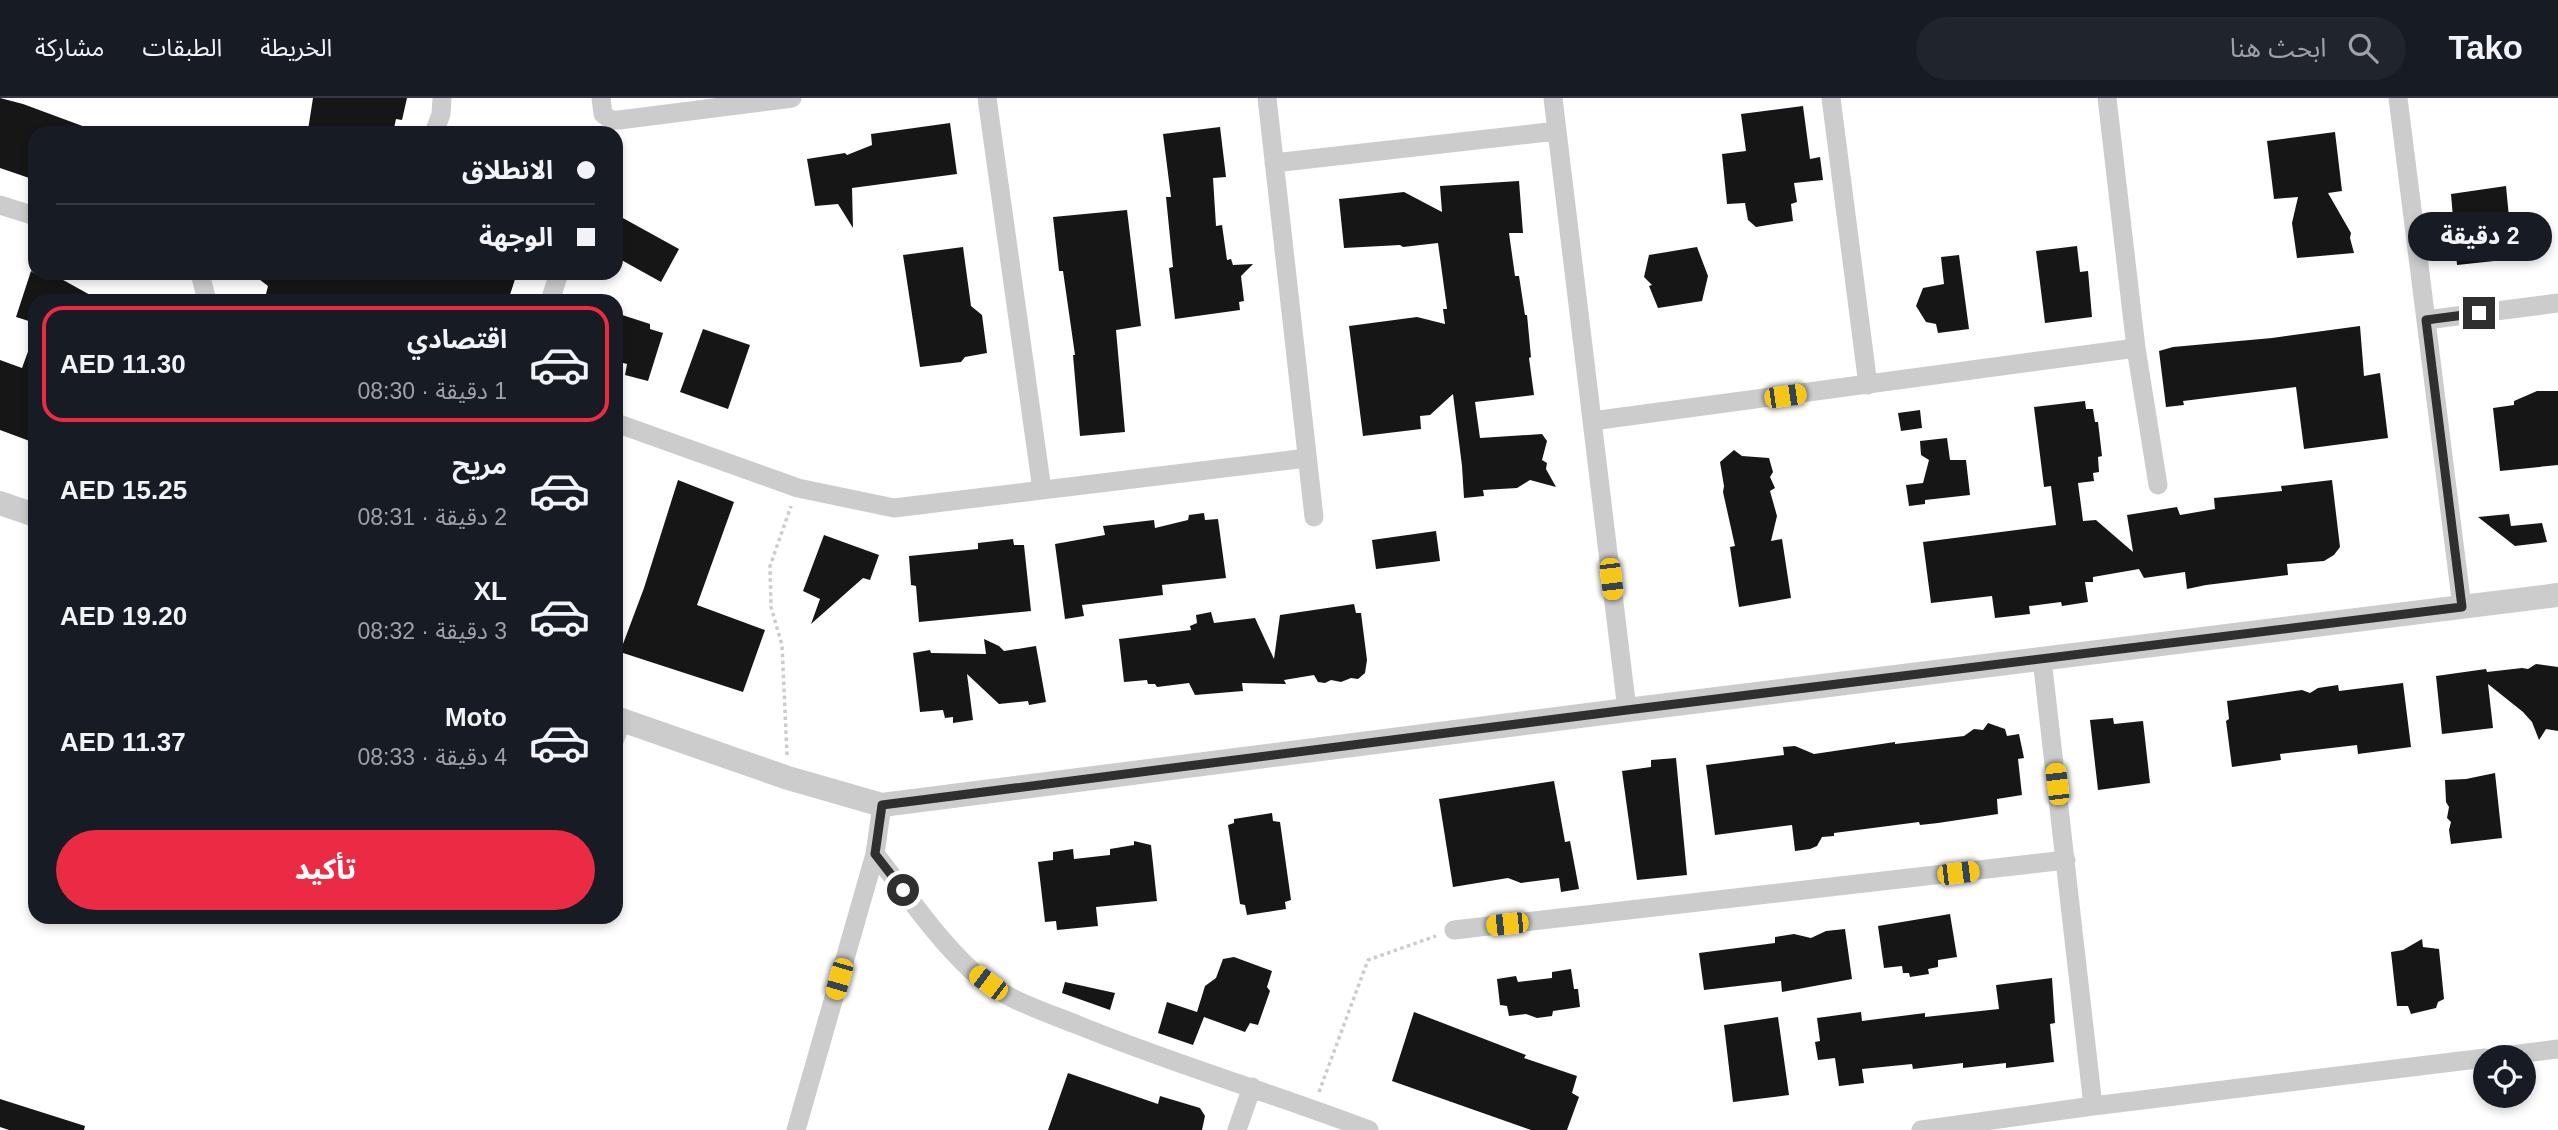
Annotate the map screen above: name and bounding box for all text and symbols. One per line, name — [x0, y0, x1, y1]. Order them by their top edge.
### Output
search box — [1916, 17, 2406, 80]
icon: search — [2344, 29, 2382, 67]
text: Tako — [2448, 29, 2523, 66]
text: ابحث هنا — [2230, 33, 2326, 63]
text: مشاركة — [35, 34, 104, 61]
text: الطبقات — [142, 34, 222, 61]
text: الخريطة — [260, 34, 332, 61]
text: الانطلاق — [462, 155, 553, 185]
callout: 2 دقيقة — [2407, 212, 2551, 260]
text: الوجهة — [479, 222, 553, 252]
text: 2 دقيقة — [2440, 223, 2520, 249]
route end — [2463, 297, 2495, 329]
text: اقتصادي — [407, 324, 507, 354]
icon: car — [528, 333, 591, 396]
text: AED 11.30 — [60, 349, 186, 379]
text: 1 دقيقة · 08:30 — [357, 378, 507, 404]
car — [1763, 383, 1808, 409]
text: مريح — [452, 450, 507, 480]
icon: car — [528, 459, 591, 522]
text: AED 15.25 — [60, 475, 187, 505]
text: 2 دقيقة · 08:31 — [357, 504, 507, 530]
car — [1599, 557, 1624, 601]
text: XL — [474, 576, 507, 606]
icon: car — [528, 585, 591, 648]
text: AED 19.20 — [60, 601, 187, 631]
text: 3 دقيقة · 08:32 — [357, 618, 507, 644]
text: Moto — [445, 702, 507, 732]
icon: car — [528, 711, 591, 774]
text: AED 11.37 — [60, 727, 186, 757]
text: 4 دقيقة · 08:33 — [357, 744, 507, 770]
car — [2045, 762, 2070, 806]
button: تأكيد — [56, 830, 595, 910]
car — [1936, 860, 1981, 886]
route start — [887, 874, 919, 906]
car — [1486, 911, 1529, 937]
car — [824, 956, 855, 1002]
car — [965, 962, 1012, 1004]
map controls — [2473, 1045, 2536, 1108]
button: locate — [2473, 1045, 2536, 1108]

